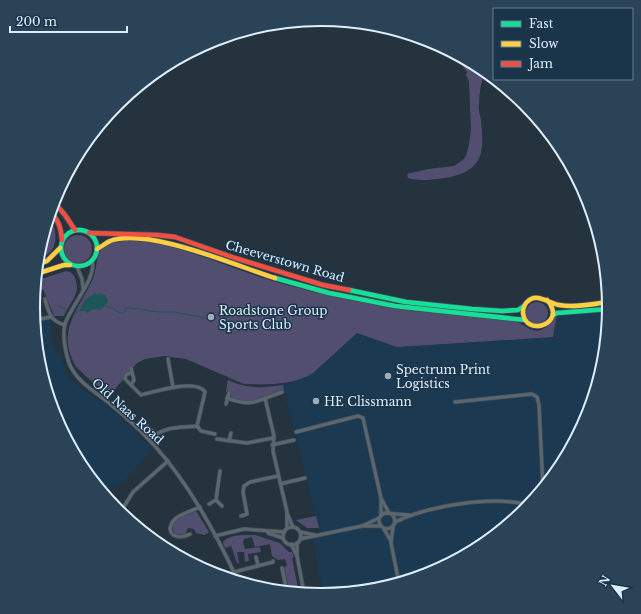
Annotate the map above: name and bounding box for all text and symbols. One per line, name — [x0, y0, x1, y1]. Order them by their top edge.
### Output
scale bar — [10, 8, 127, 34]
legend — [493, 8, 633, 80]
text: 200 m — [16, 14, 57, 29]
text: Fast — [529, 16, 554, 31]
text: Slow — [529, 36, 559, 51]
text: Jam — [527, 56, 553, 71]
street label: Cheeverstown Road — [224, 237, 346, 285]
place label: Roadstone Group Sports Club — [219, 303, 327, 332]
marker: Roadstone Group Sports Club — [206, 312, 216, 322]
place label: Spectrum Print Logistics — [396, 362, 491, 391]
marker: Spectrum Print Logistics — [383, 371, 393, 381]
street label: Old Naas Road — [89, 375, 167, 447]
place label: HE Clissmann — [324, 394, 412, 409]
marker: HE Clissmann — [311, 396, 321, 406]
north arrow — [593, 566, 633, 606]
text: N — [596, 572, 613, 589]

